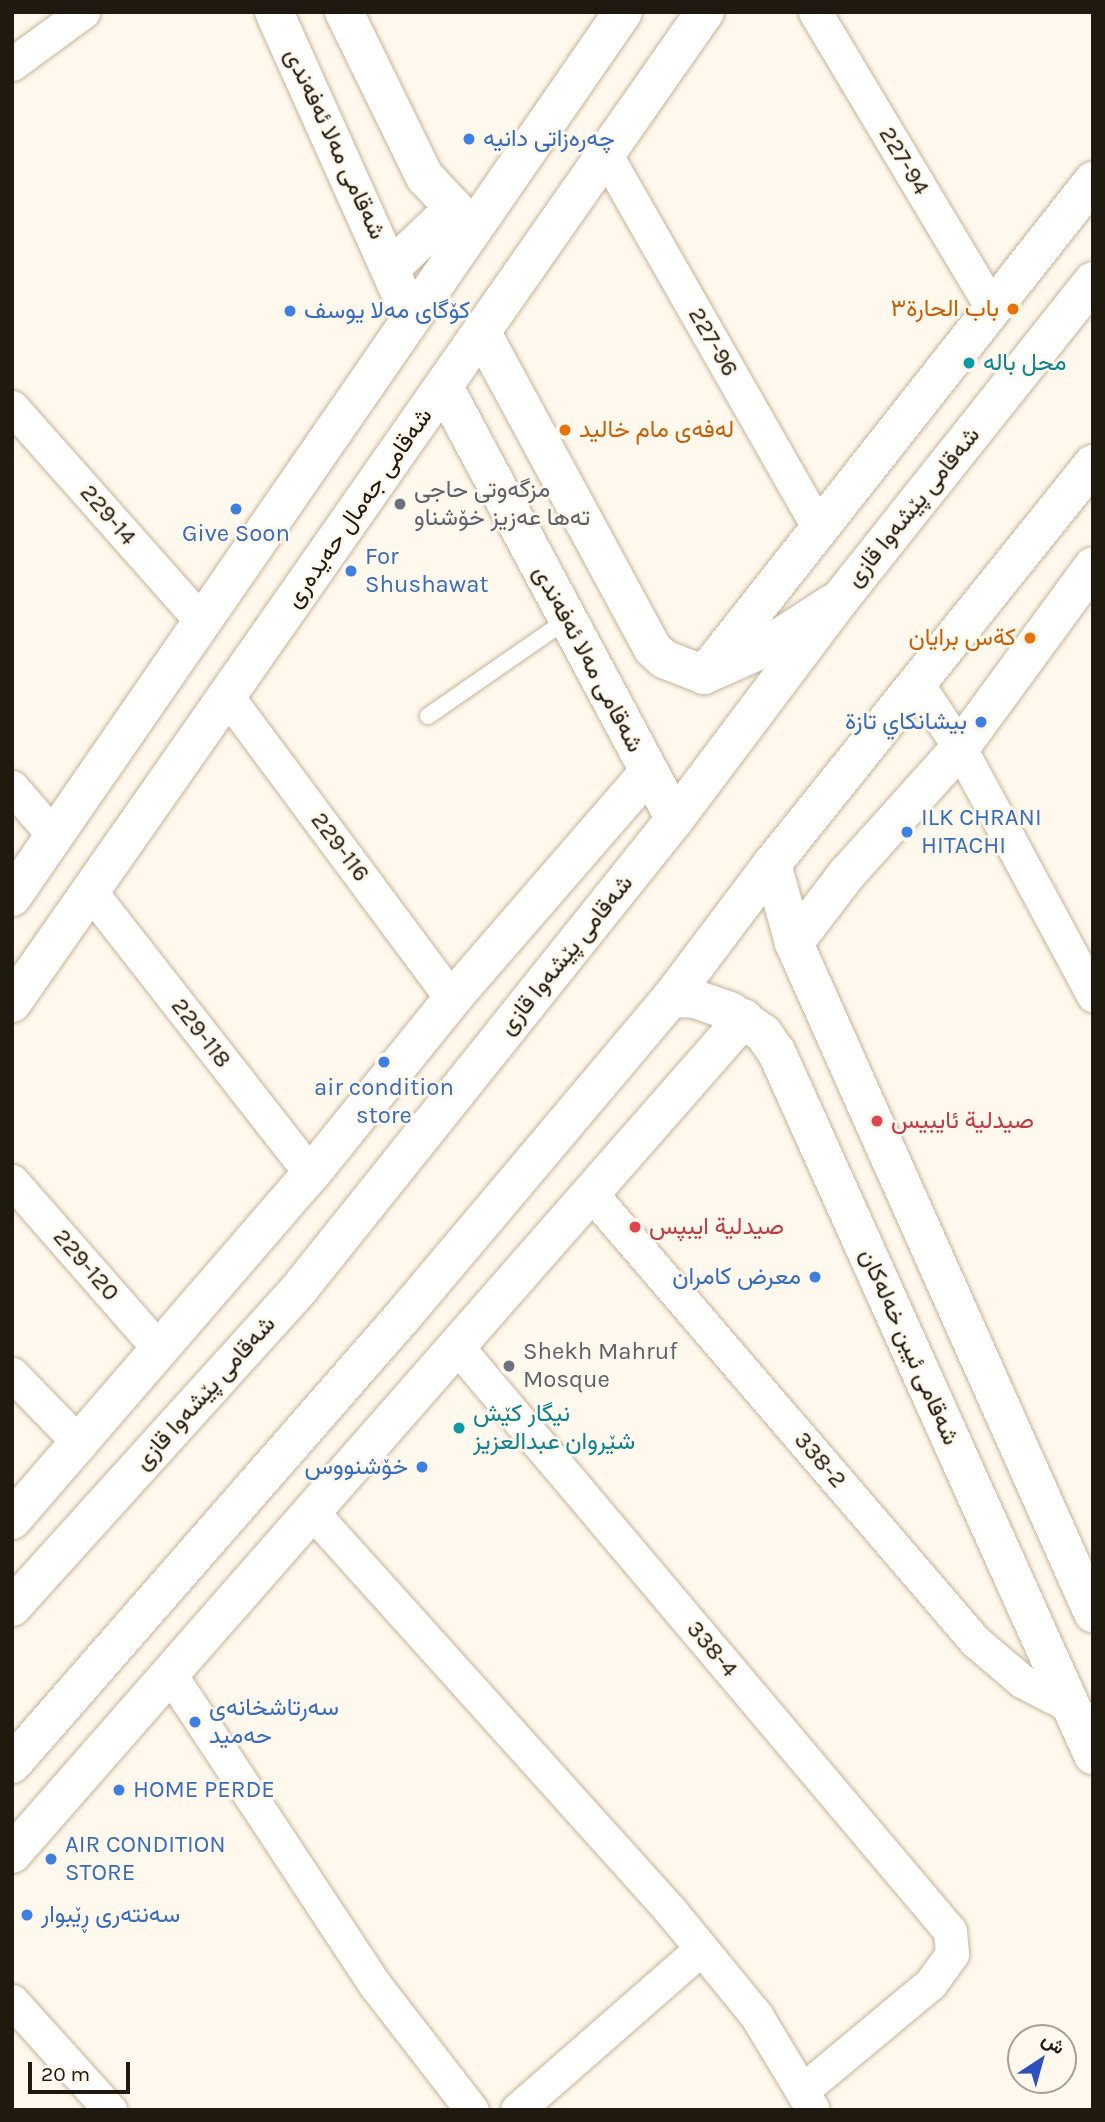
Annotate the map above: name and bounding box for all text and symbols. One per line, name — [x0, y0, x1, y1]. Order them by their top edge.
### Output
street label: شەقامی مەلا ئەفەندی — [278, 44, 392, 244]
street label: 227-94 — [872, 122, 936, 200]
place label: چەرەزاتی دانیە — [483, 125, 615, 153]
marker: چەرەزاتی دانیە — [461, 131, 477, 147]
place label: باب الحارة٣ — [891, 295, 999, 323]
place label: کۆگای مەلا یوسف — [304, 297, 470, 325]
marker: باب الحارة٣ — [1005, 301, 1021, 317]
street label: 227-96 — [682, 302, 744, 382]
marker: کۆگای مەلا یوسف — [282, 303, 298, 319]
place label: محل باله — [983, 349, 1067, 377]
marker: محل باله — [961, 355, 977, 371]
street label: شەقامی جەمال حەیدەری — [279, 403, 439, 613]
place label: لەفەی مام خالید — [579, 416, 734, 444]
street label: شەقامی پێشەوا قازی — [840, 421, 986, 593]
marker: لەفەی مام خالید — [557, 422, 573, 438]
place label: مزگەوتی حاجی تەها عەزیز خۆشناو — [414, 476, 590, 532]
street label: 229-14 — [74, 479, 142, 551]
marker: مزگەوتی حاجی تەها عەزیز خۆشناو — [392, 496, 408, 512]
marker: Give Soon — [228, 501, 244, 517]
place label: Give Soon — [182, 520, 290, 548]
place label: For Shushawat — [365, 543, 488, 599]
street label: شەقامی مەلا ئەفەندی — [527, 561, 649, 757]
marker: For Shushawat — [343, 563, 359, 579]
place label: كةس برايان — [909, 624, 1016, 652]
marker: كةس برايان — [1022, 630, 1038, 646]
place label: بيشانكاي تازة — [845, 708, 967, 736]
marker: بيشانكاي تازة — [973, 714, 989, 730]
place label: ILK CHRANI HITACHI — [921, 804, 1042, 860]
street label: 229-116 — [305, 807, 375, 887]
marker: ILK CHRANI HITACHI — [899, 824, 915, 840]
street label: شەقامی پێشەوا قازی — [493, 869, 639, 1041]
street label: 229-118 — [165, 992, 237, 1074]
marker: air condition store — [376, 1054, 392, 1070]
place label: air condition store — [314, 1074, 454, 1130]
place label: صيدلية ئايبيس — [891, 1107, 1034, 1135]
marker: صيدلية ئايبيس — [869, 1113, 885, 1129]
place label: صيدلية ایبپس — [649, 1213, 784, 1241]
marker: صيدلية ایبپس — [627, 1219, 643, 1235]
street label: 229-120 — [47, 1223, 125, 1307]
street label: شەقامی ئیبن خەلەکان — [853, 1244, 965, 1450]
place label: معرض کامران — [672, 1263, 801, 1291]
marker: معرض کامران — [807, 1269, 823, 1285]
street label: شەقامی پێشەوا قازی — [128, 1310, 282, 1476]
place label: Shekh Mahruf Mosque — [523, 1338, 677, 1394]
marker: Shekh Mahruf Mosque — [501, 1358, 517, 1374]
place label: نیگار کێش شێروان عبدالعزیز — [473, 1400, 635, 1456]
marker: نیگار کێش شێروان عبدالعزیز — [451, 1420, 467, 1436]
street label: 338-2 — [788, 1426, 852, 1494]
place label: خۆشنووس — [305, 1453, 408, 1481]
marker: خۆشنووس — [414, 1459, 430, 1475]
street label: 338-4 — [680, 1615, 744, 1683]
place label: سەرتاشخانەی حەمید — [209, 1694, 339, 1750]
marker: سەرتاشخانەی حەمید — [187, 1714, 203, 1730]
place label: HOME PERDE — [133, 1776, 275, 1804]
marker: HOME PERDE — [111, 1782, 127, 1798]
place label: AIR CONDITION STORE — [65, 1831, 226, 1887]
marker: AIR CONDITION STORE — [43, 1851, 59, 1867]
place label: سەنتەری ڕێبوار — [41, 1901, 180, 1929]
marker: سەنتەری ڕێبوار — [19, 1907, 35, 1923]
north arrow — [1007, 2024, 1077, 2094]
text: ش — [1037, 2028, 1069, 2059]
scale bar — [32, 2048, 133, 2092]
text: 20 m — [41, 2062, 90, 2086]

